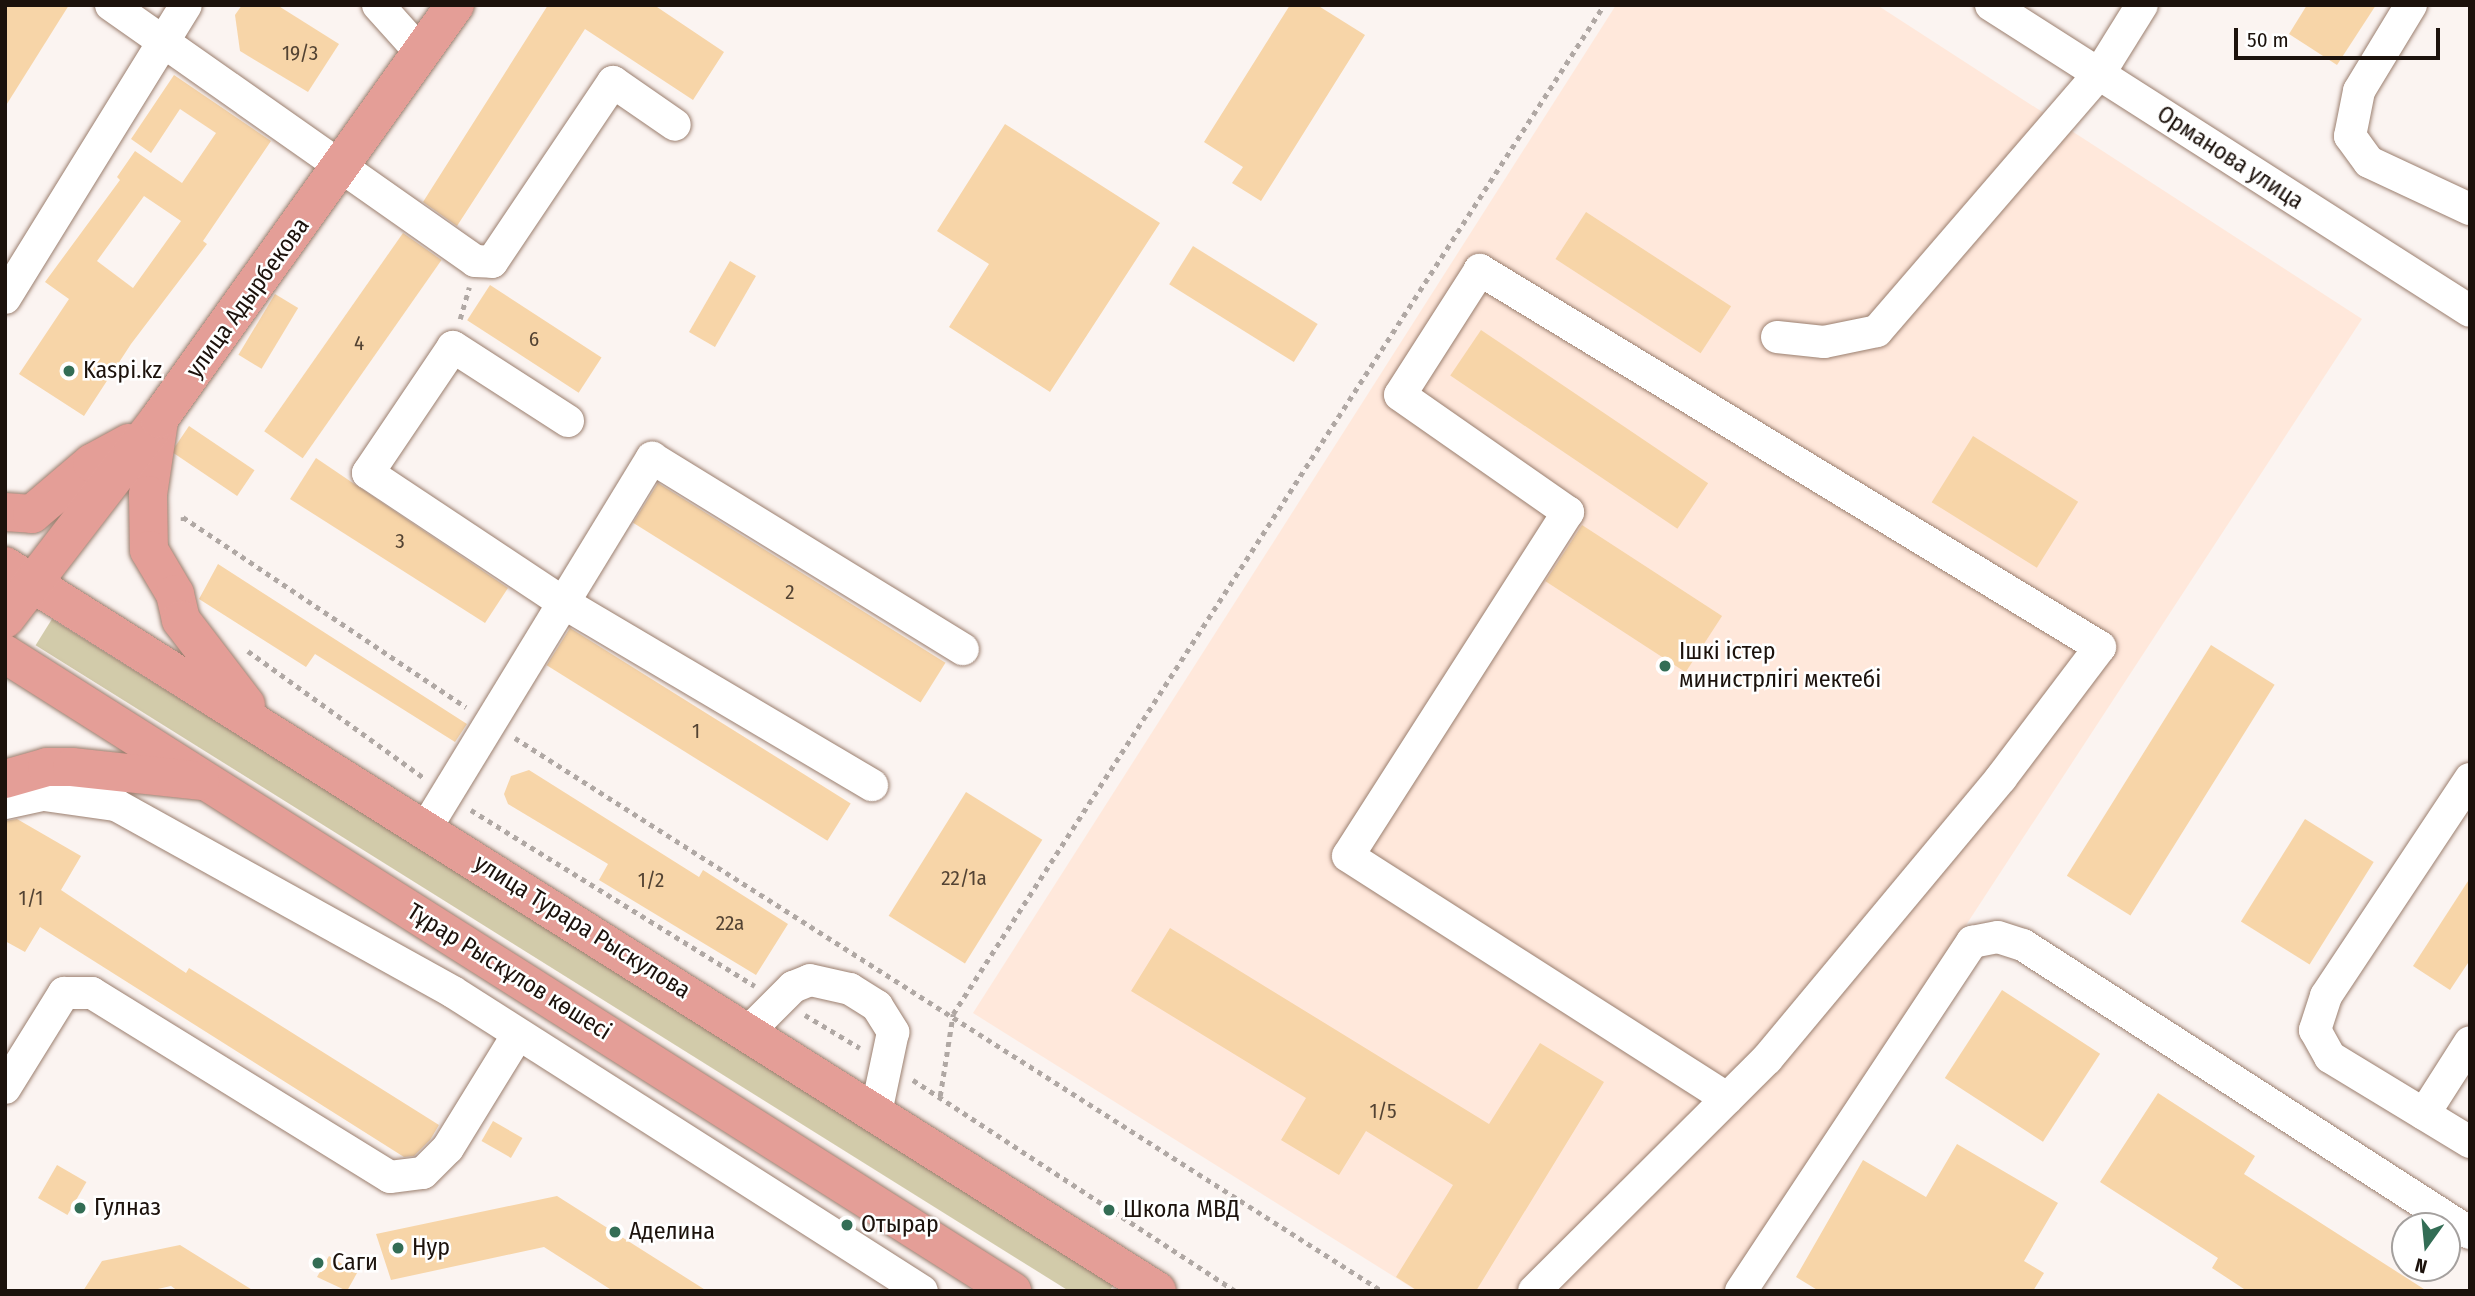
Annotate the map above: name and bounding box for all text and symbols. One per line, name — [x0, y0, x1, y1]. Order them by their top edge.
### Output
scale bar — [2237, 14, 2444, 58]
text: 50 m — [2247, 27, 2289, 53]
house number: 19/3 — [282, 40, 318, 66]
street label: Орманова улица — [2151, 100, 2309, 216]
street label: улица Адырбекова — [180, 212, 316, 384]
house number: 6 — [529, 326, 539, 352]
house number: 4 — [354, 330, 364, 356]
place label: Kaspi.kz — [83, 357, 162, 385]
marker: Kaspi.kz — [61, 363, 77, 379]
house number: 3 — [395, 528, 405, 554]
house number: 2 — [785, 579, 795, 605]
place label: Ішкі істер министрлігі мектебі — [1679, 638, 1881, 694]
marker: Ішкі істер министрлігі мектебі — [1657, 658, 1673, 674]
house number: 1 — [692, 718, 700, 744]
street label: улица Турара Рыскулова — [469, 849, 695, 1005]
house number: 22/1а — [941, 865, 987, 891]
house number: 1/2 — [638, 867, 664, 893]
house number: 1/1 — [19, 885, 43, 911]
street label: Тұрар Рыскұлов көшесі — [402, 897, 616, 1047]
house number: 22а — [716, 910, 744, 936]
house number: 1/5 — [1369, 1098, 1397, 1124]
place label: Гулназ — [94, 1194, 161, 1222]
place label: Школа МВД — [1123, 1196, 1239, 1224]
marker: Гулназ — [72, 1200, 88, 1216]
marker: Школа МВД — [1101, 1202, 1117, 1218]
place label: Отырар — [861, 1211, 939, 1239]
north arrow — [2391, 1212, 2461, 1282]
marker: Отырар — [839, 1217, 855, 1233]
place label: Аделина — [629, 1218, 715, 1246]
marker: Аделина — [607, 1224, 623, 1240]
place label: Нур — [412, 1234, 450, 1262]
marker: Нур — [390, 1240, 406, 1256]
place label: Саги — [332, 1249, 378, 1277]
text: N — [2412, 1253, 2429, 1278]
marker: Саги — [310, 1255, 326, 1271]

